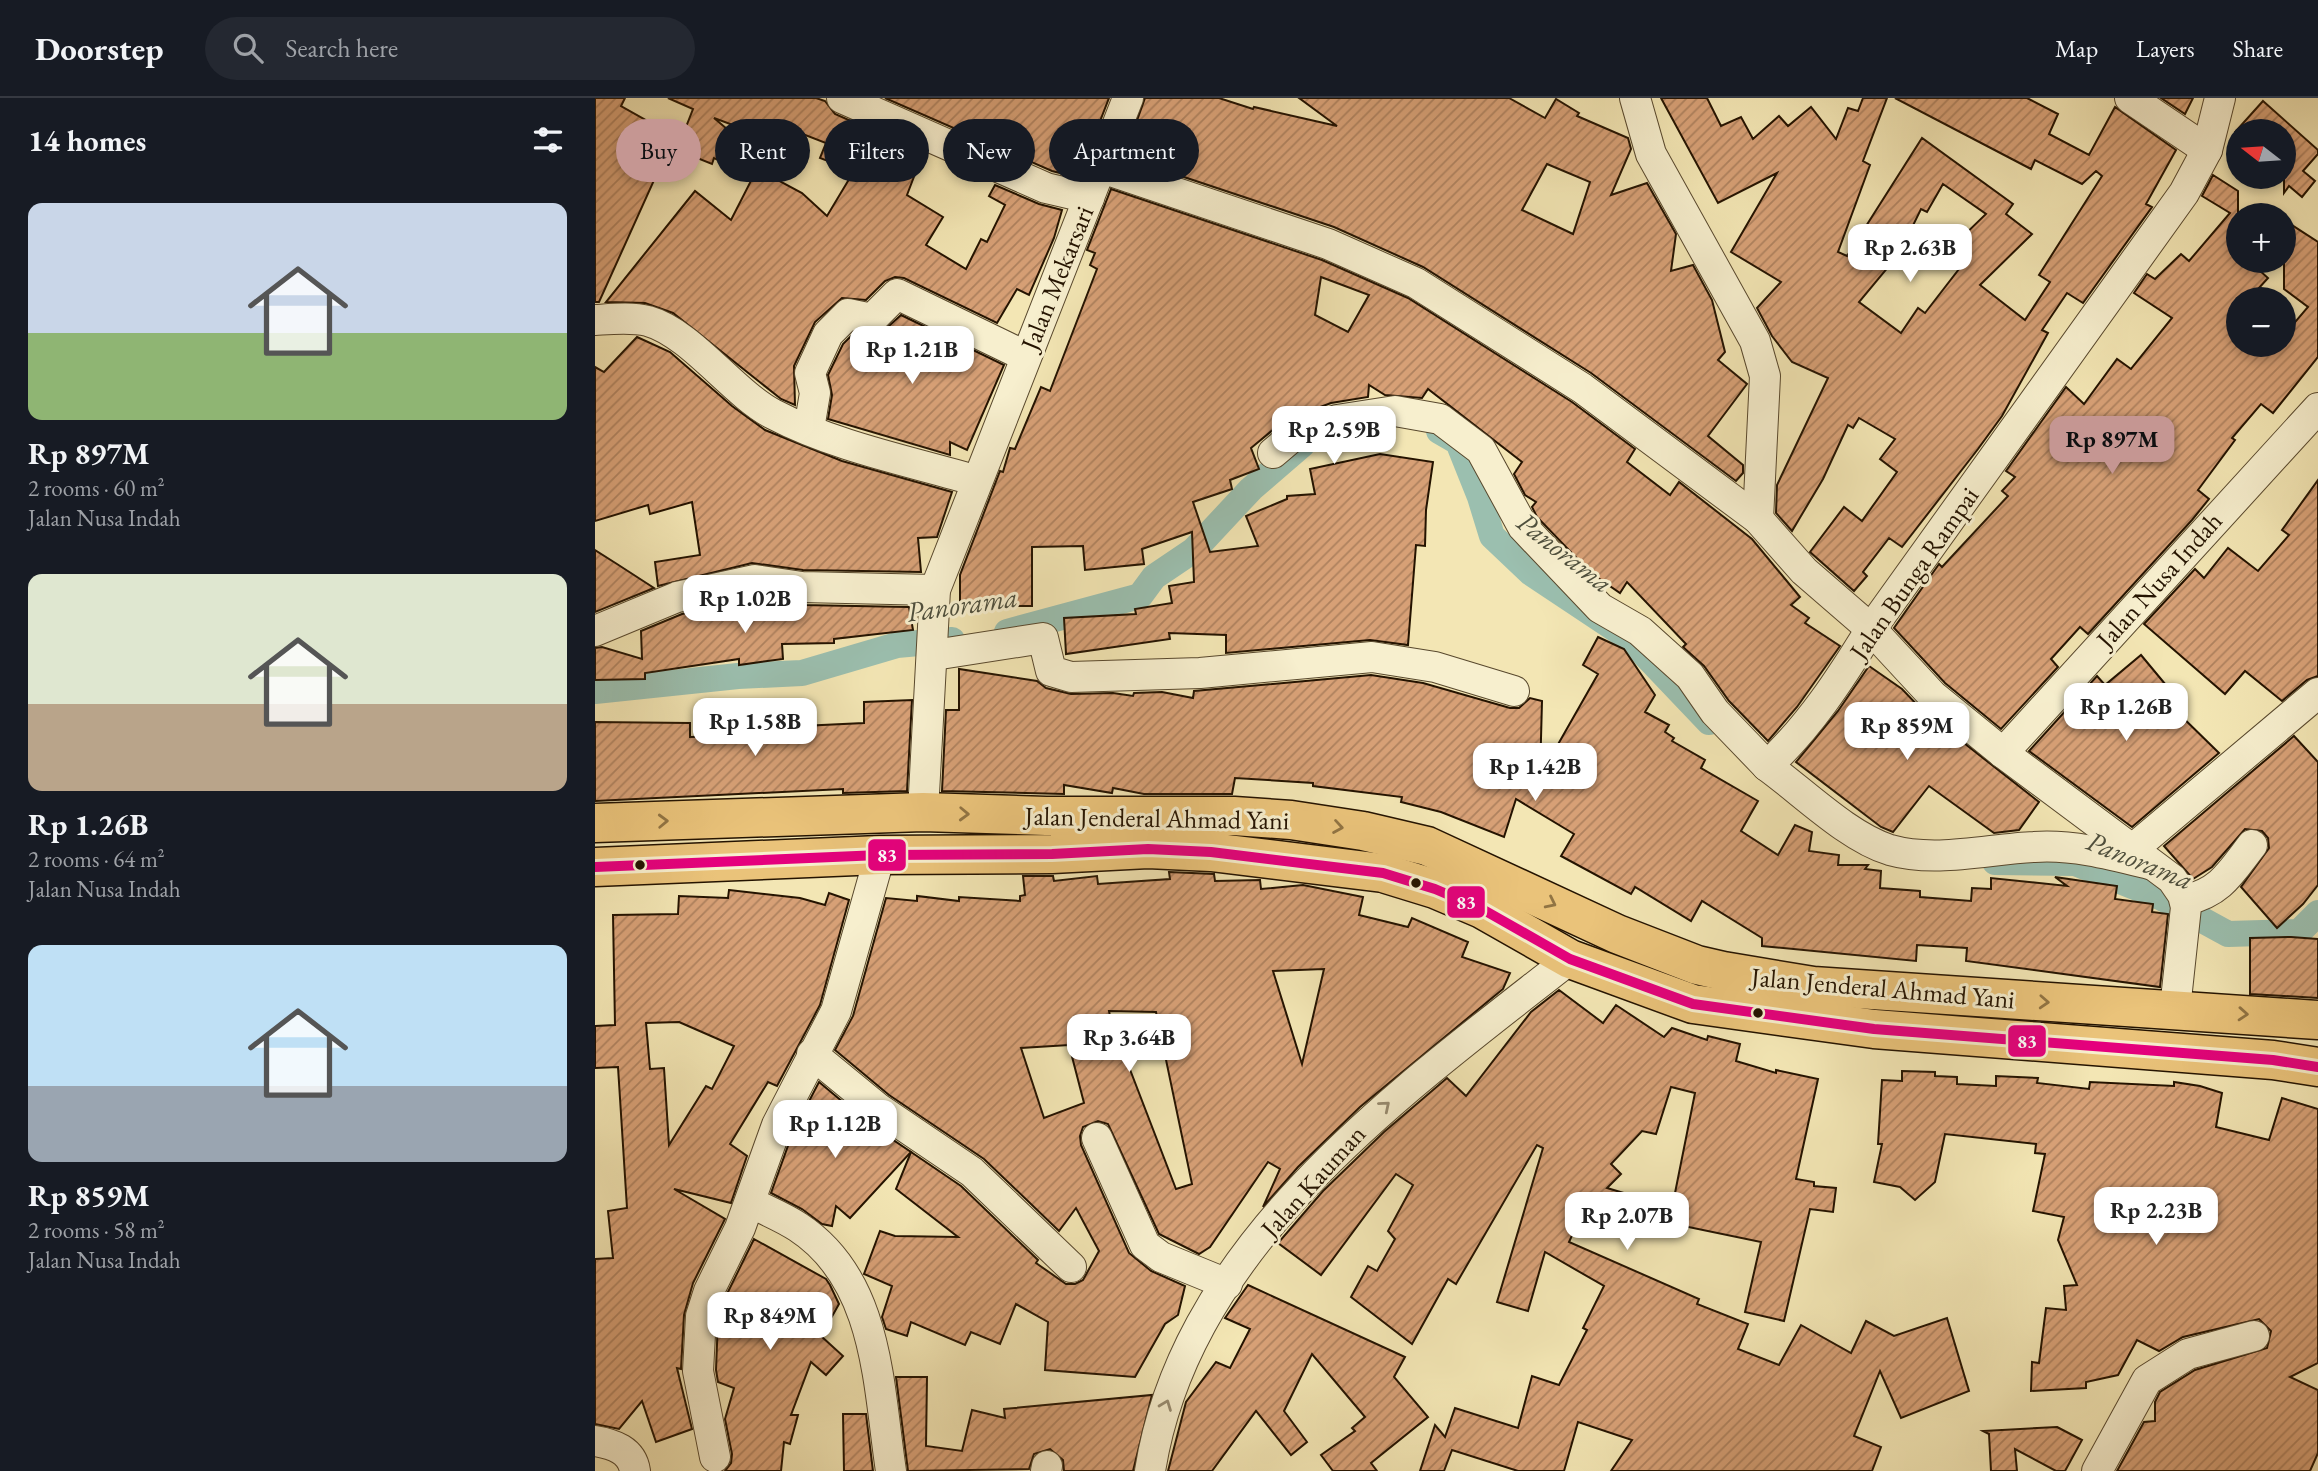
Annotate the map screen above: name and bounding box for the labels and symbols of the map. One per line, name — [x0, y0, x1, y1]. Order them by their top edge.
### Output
north arrow — [2226, 119, 2296, 189]
street label: Jalan Mekarsari — [1012, 201, 1101, 357]
pin: Rp 2.63B — [1838, 225, 1982, 284]
pin: Rp 1.21B — [840, 327, 984, 386]
pin: Rp 2.59B — [1262, 406, 1406, 466]
pin: Rp 897M — [2047, 416, 2177, 476]
street label: Jalan Bunga Rampai — [1841, 480, 1986, 668]
water label: Panorama — [1510, 503, 1620, 601]
street label: Jalan Nusa Indah — [2087, 505, 2229, 657]
pin: Rp 1.02B — [673, 575, 817, 635]
water label: Panorama — [904, 578, 1020, 630]
pin: Rp 1.26B — [2054, 684, 2198, 743]
pin: Rp 1.58B — [683, 698, 827, 758]
pin: Rp 859M — [1842, 702, 1972, 762]
pin: Rp 1.42B — [1463, 744, 1607, 803]
street label: Jalan Jenderal Ahmad Yani — [1022, 799, 1290, 837]
one-way arrow — [959, 806, 970, 821]
one-way arrow — [658, 813, 669, 828]
one-way arrow — [1332, 819, 1344, 834]
water label: Panorama — [2081, 822, 2199, 898]
line badge: 83 — [867, 838, 907, 872]
text: 83 — [877, 843, 897, 868]
unlabelled marker — [633, 858, 647, 872]
unlabelled marker — [1409, 876, 1423, 890]
line badge: 83 — [1446, 885, 1486, 919]
text: 83 — [1456, 890, 1476, 915]
one-way arrow — [1544, 895, 1556, 909]
street label: Jalan Jenderal Ahmad Yani — [1748, 959, 2016, 1016]
one-way arrow — [2039, 995, 2050, 1010]
unlabelled marker — [1751, 1006, 1765, 1020]
one-way arrow — [2238, 1006, 2249, 1021]
pin: Rp 3.64B — [1057, 1014, 1201, 1074]
line badge: 83 — [2007, 1024, 2047, 1058]
text: 83 — [2017, 1029, 2037, 1054]
pin: Rp 1.12B — [763, 1100, 907, 1160]
one-way arrow — [1377, 1102, 1389, 1115]
street label: Jalan Kauman — [1252, 1117, 1373, 1246]
pin: Rp 2.23B — [2084, 1188, 2228, 1247]
pin: Rp 2.07B — [1555, 1192, 1699, 1252]
pin: Rp 849M — [705, 1292, 835, 1352]
one-way arrow — [1158, 1400, 1172, 1412]

